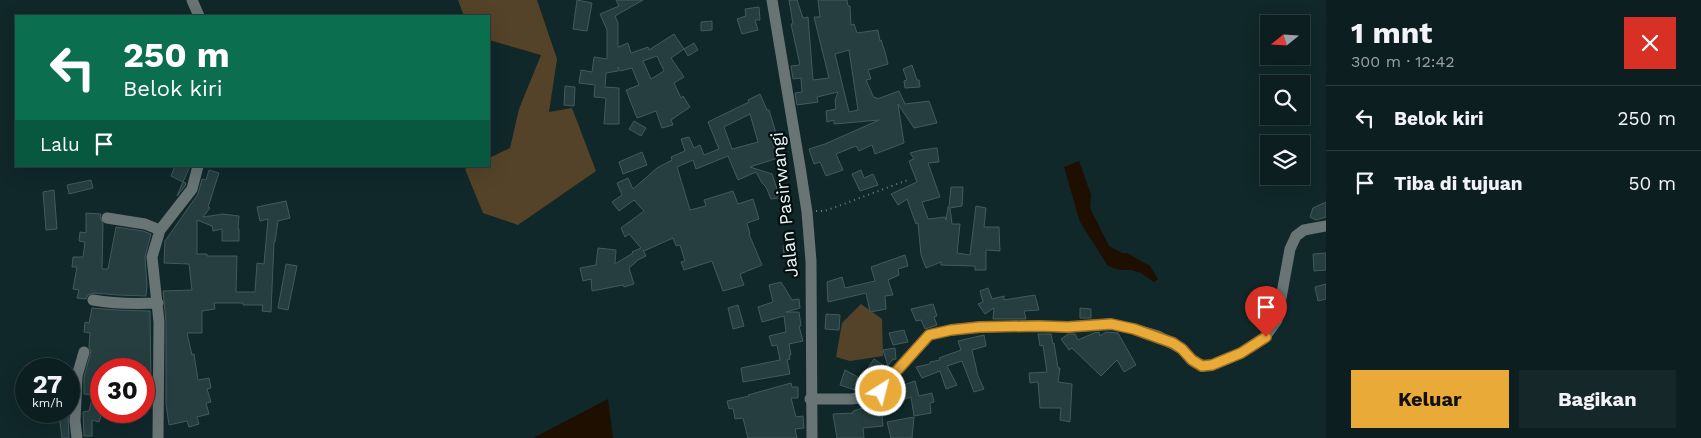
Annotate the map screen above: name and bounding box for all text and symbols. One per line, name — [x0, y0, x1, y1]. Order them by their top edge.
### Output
north arrow — [1260, 15, 1310, 65]
map controls — [1260, 15, 1310, 185]
text: 1 mnt — [1351, 15, 1432, 50]
button: close — [1624, 17, 1676, 69]
text: 250 m — [123, 34, 230, 76]
icon: left — [40, 35, 105, 100]
text: 300 m · 12:42 — [1351, 52, 1455, 71]
button: search — [1260, 75, 1310, 125]
text: Belok kiri — [123, 76, 223, 101]
icon: left — [1351, 104, 1379, 132]
text: Belok kiri — [1394, 107, 1484, 130]
text: 250 m — [1617, 107, 1676, 130]
icon: arrive — [90, 130, 118, 158]
street label: Jalan Pasirwangi — [766, 131, 802, 279]
text: Lalu — [40, 133, 80, 156]
button: layers — [1260, 135, 1310, 185]
icon: arrive — [1351, 169, 1379, 197]
text: Tiba di tujuan — [1394, 172, 1523, 195]
text: 50 m — [1629, 172, 1676, 195]
pin — [1245, 286, 1287, 337]
icon: arrive — [1252, 293, 1280, 321]
speed limit sign: 30 — [90, 358, 155, 423]
position arrow — [854, 364, 906, 416]
text: 27 — [33, 370, 62, 399]
button: Keluar — [1351, 370, 1509, 428]
button: Bagikan — [1519, 370, 1676, 428]
text: km/h — [32, 396, 63, 410]

